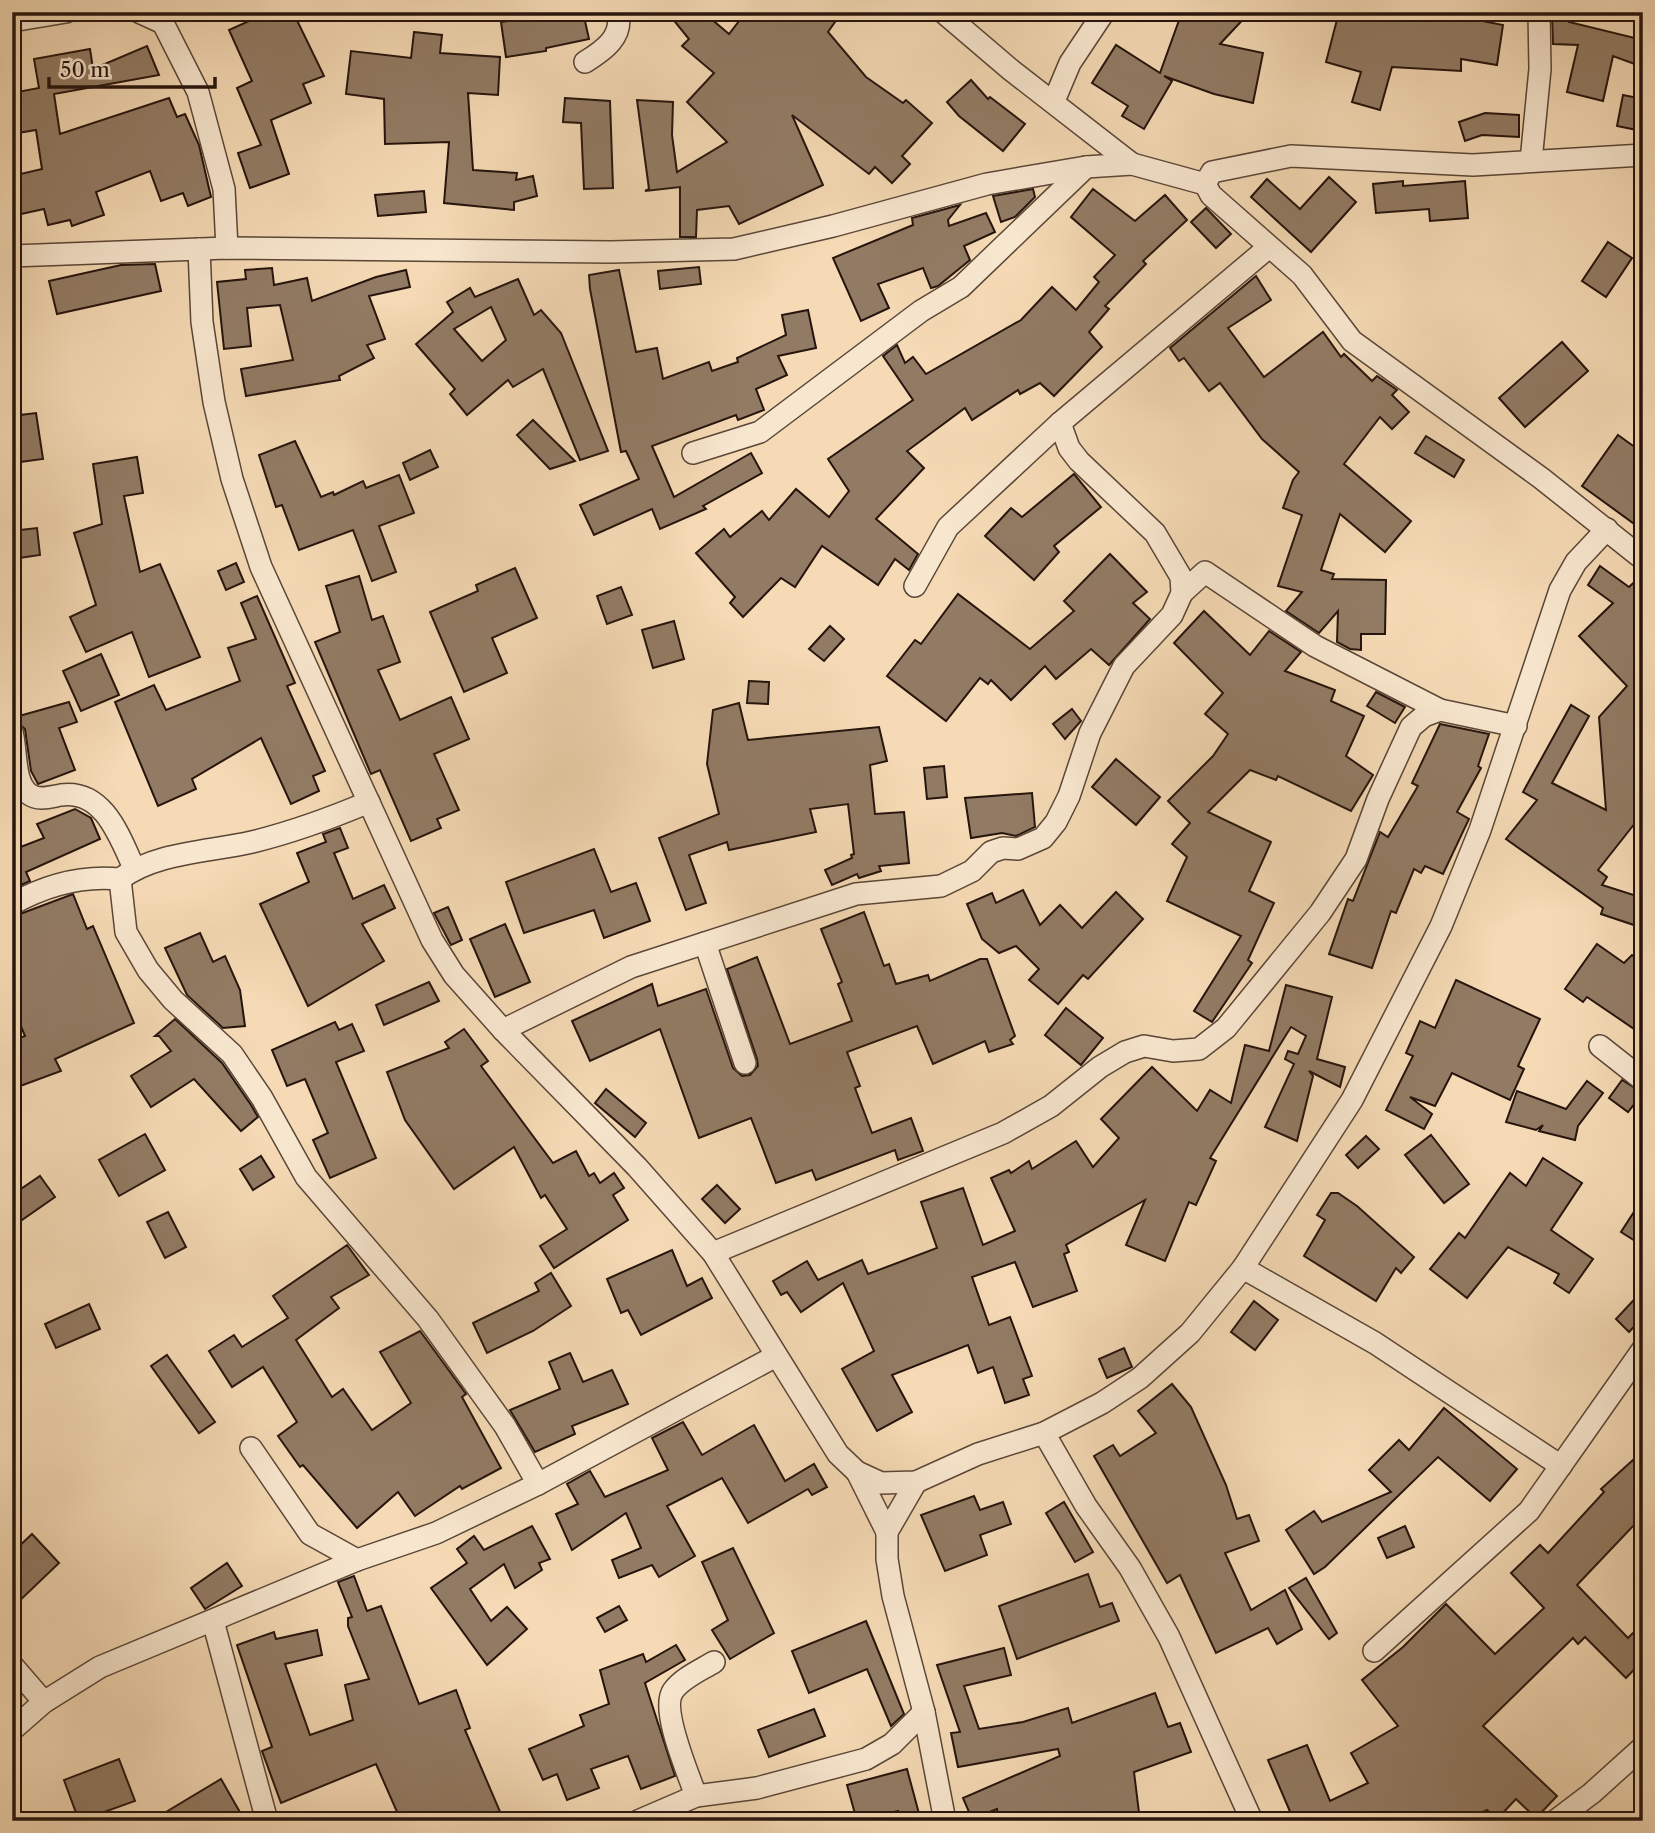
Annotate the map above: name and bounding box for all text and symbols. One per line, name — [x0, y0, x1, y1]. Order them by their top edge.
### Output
scale bar — [49, 46, 215, 90]
text: 50 m — [60, 57, 110, 82]

